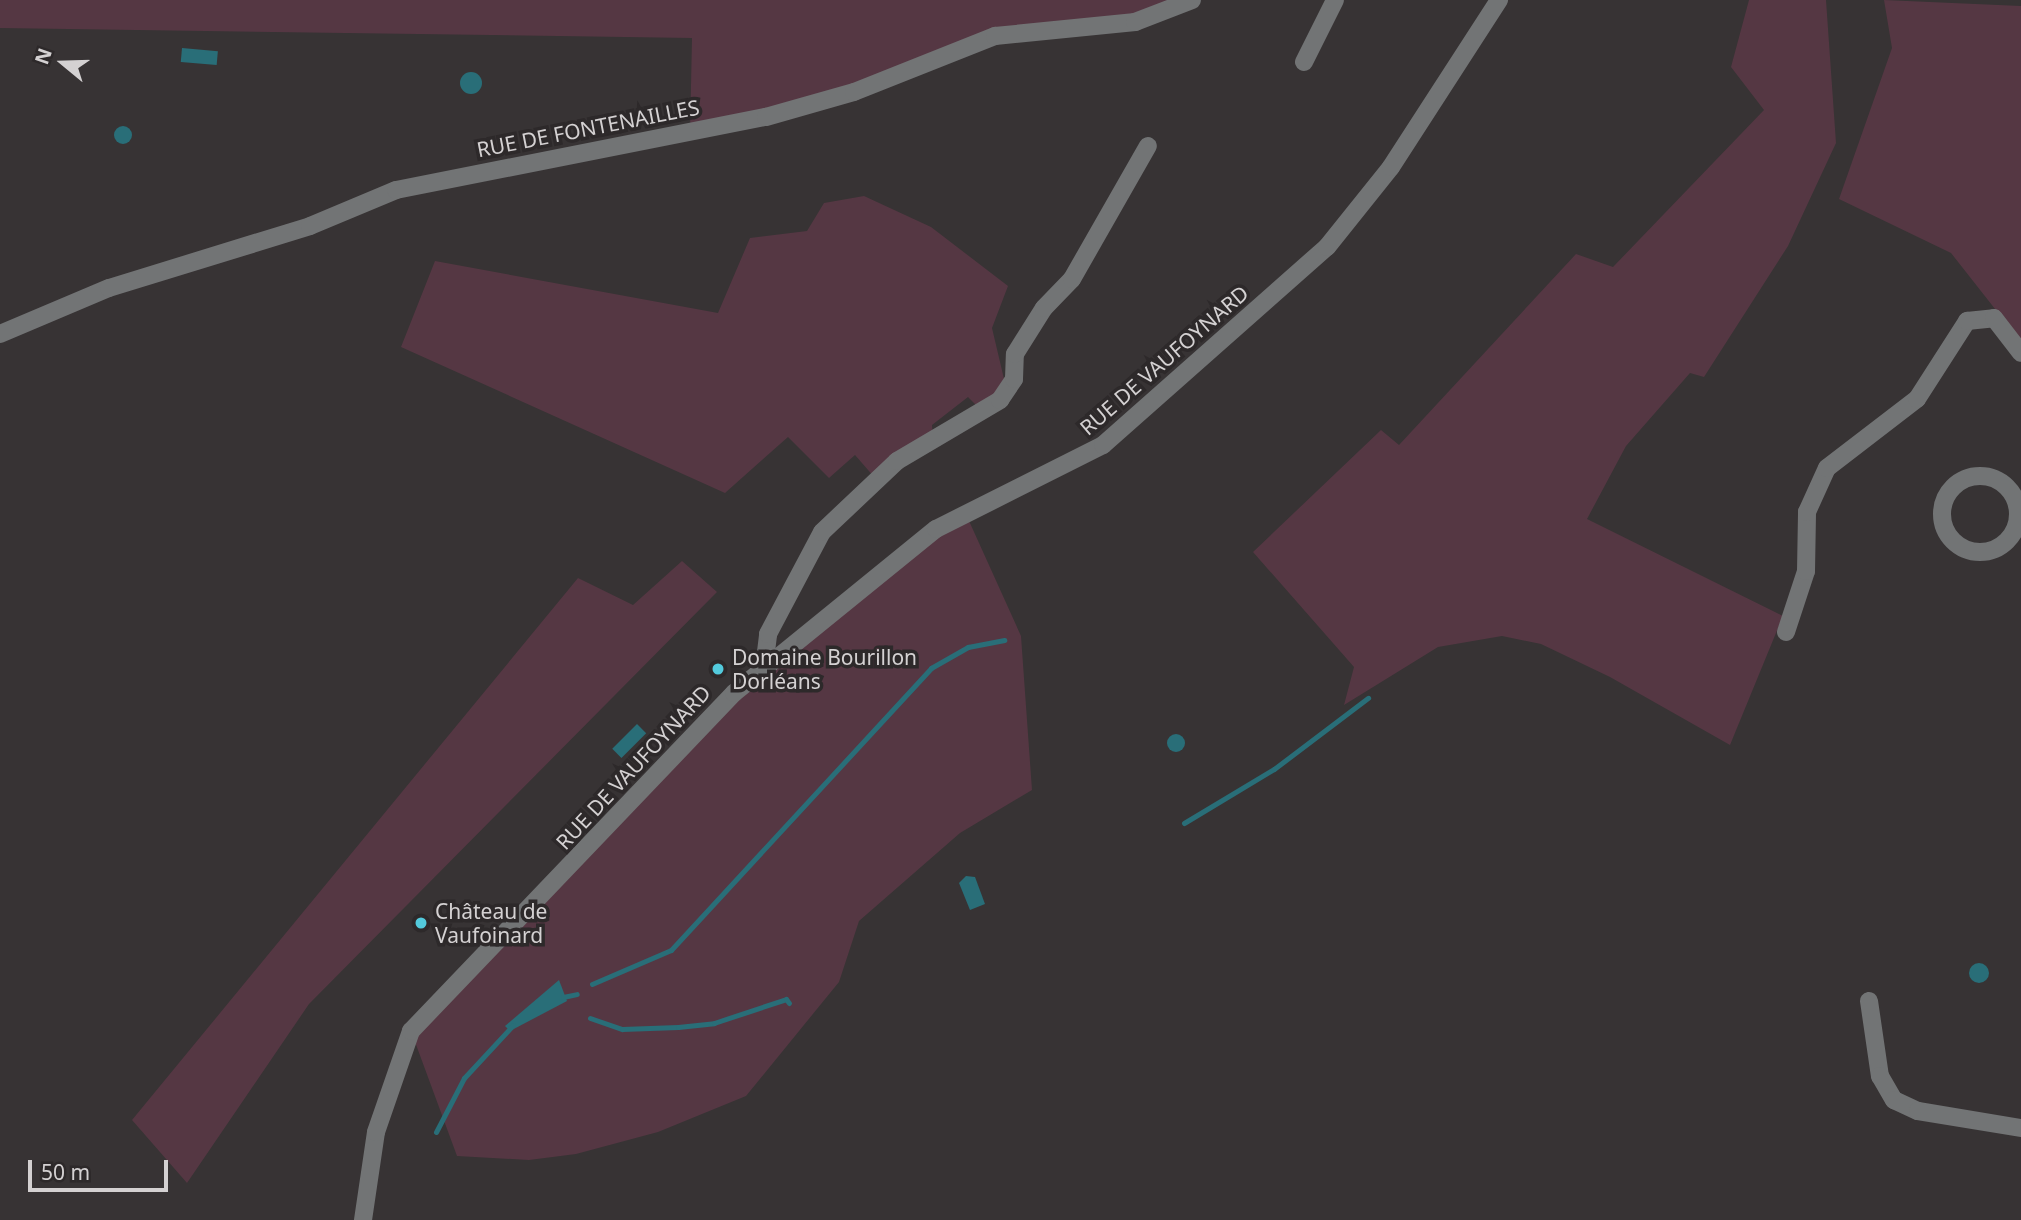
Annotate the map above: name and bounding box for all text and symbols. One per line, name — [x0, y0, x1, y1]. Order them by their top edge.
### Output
north arrow — [28, 28, 98, 98]
text: N — [28, 45, 58, 68]
street label: RUE DE FONTENAILLES — [475, 94, 701, 162]
street label: RUE DE VAUFOYNARD — [1074, 280, 1254, 440]
place label: Domaine Bourillon Dorléans — [732, 644, 917, 694]
marker: Domaine Bourillon Dorléans — [710, 661, 726, 677]
street label: RUE DE VAUFOYNARD — [550, 680, 716, 854]
place label: Château de Vaufoinard — [435, 898, 547, 948]
marker: Château de Vaufoinard — [413, 915, 429, 931]
scale bar — [32, 1146, 172, 1190]
text: 50 m — [41, 1158, 90, 1186]

